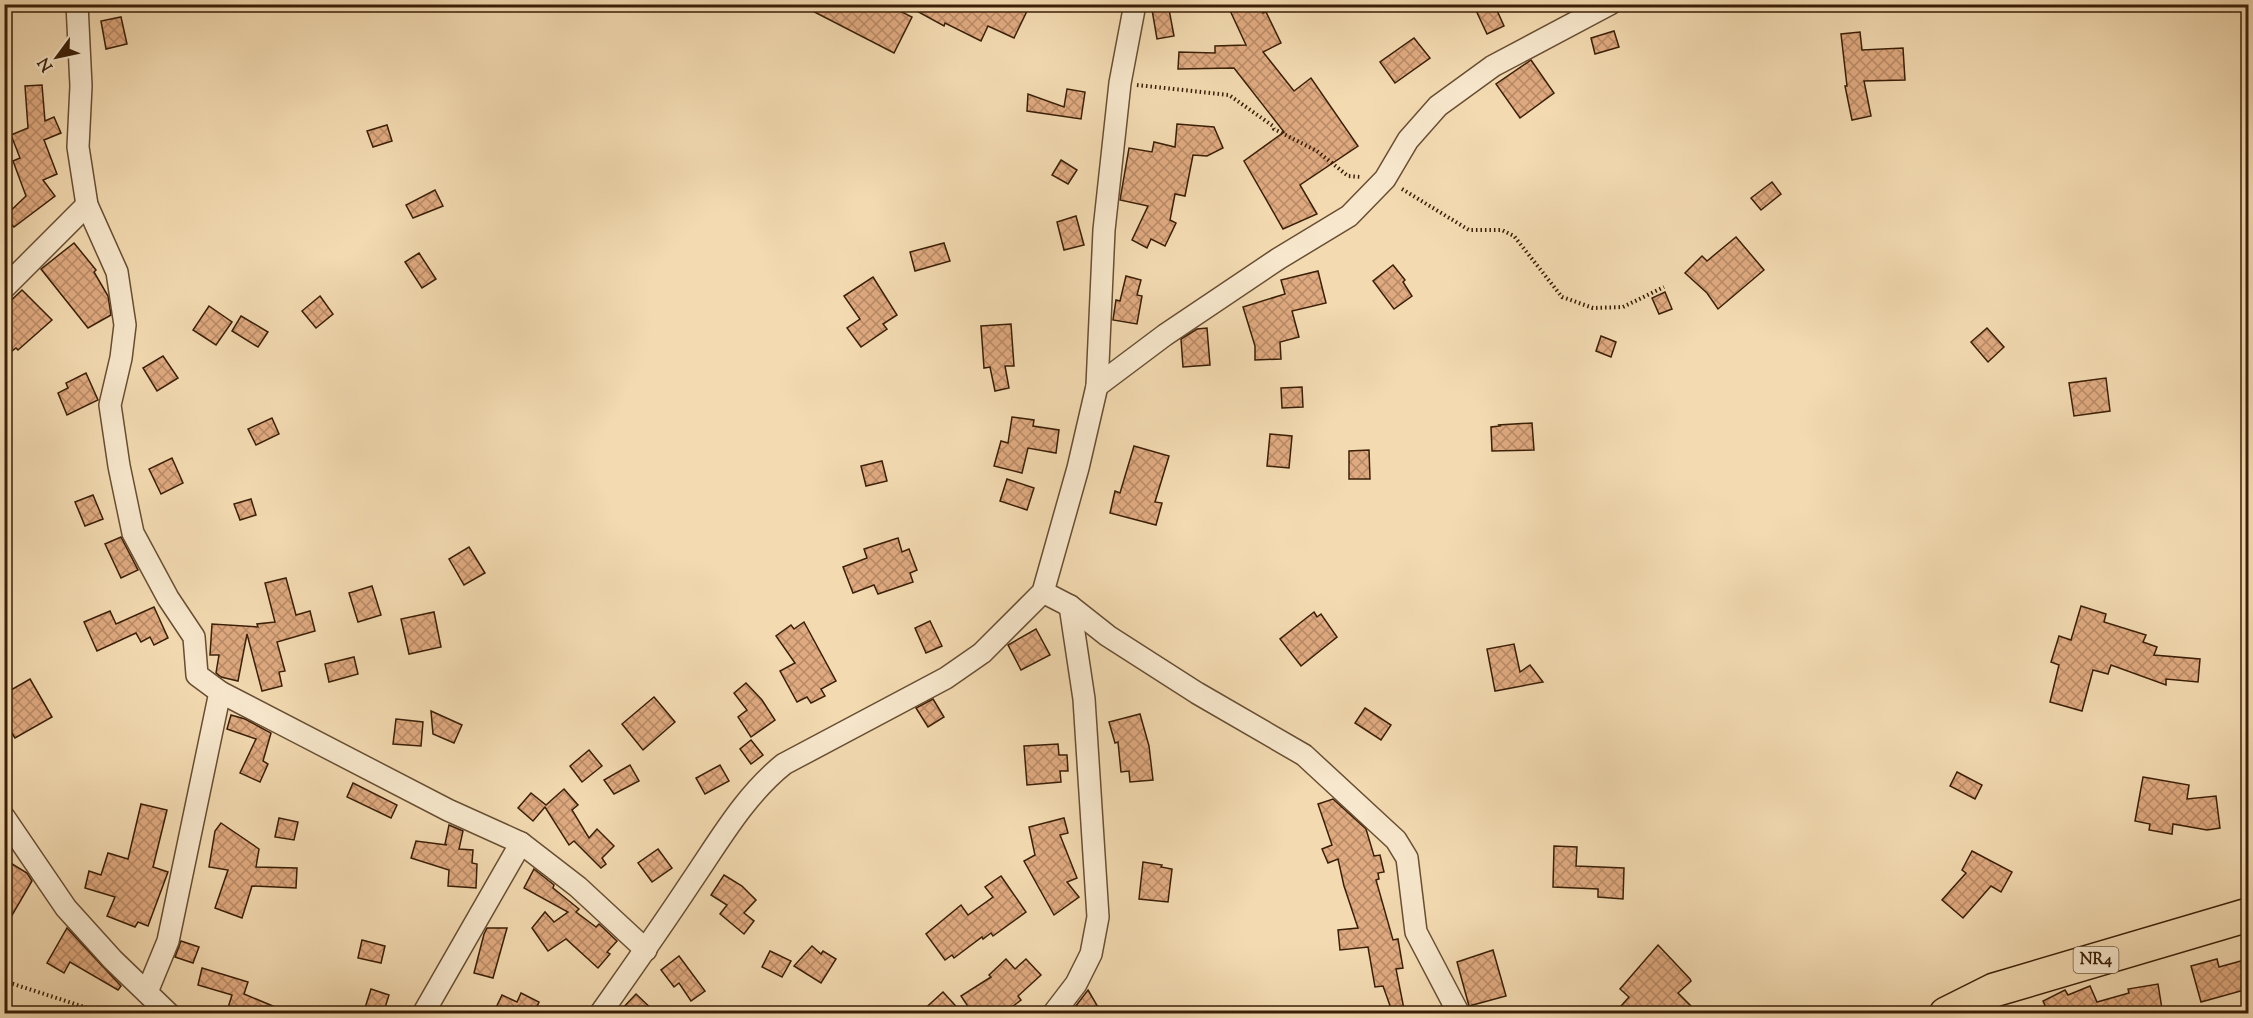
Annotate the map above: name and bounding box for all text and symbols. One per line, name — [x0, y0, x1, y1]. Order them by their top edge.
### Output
north arrow — [27, 27, 87, 87]
text: N — [33, 52, 60, 75]
road number: NR4 — [2074, 947, 2118, 973]

